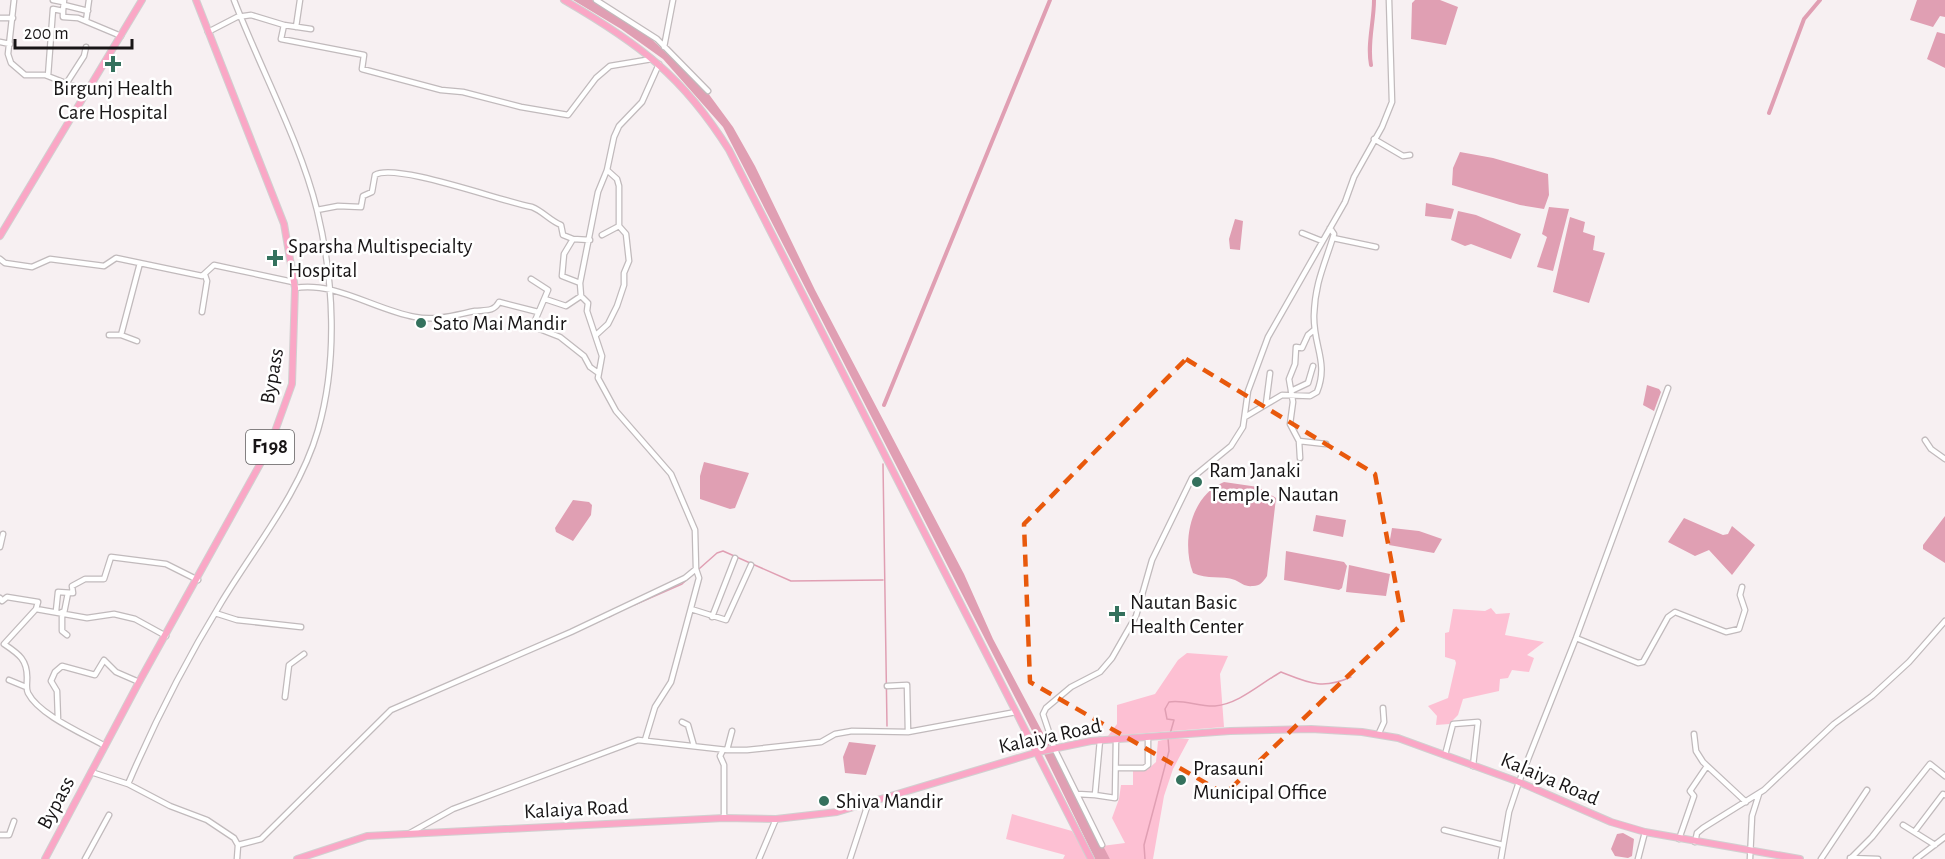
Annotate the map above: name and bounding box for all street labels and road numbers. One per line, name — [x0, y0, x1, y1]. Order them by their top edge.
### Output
street label: Bypass — [257, 347, 287, 405]
road number: F198 — [246, 430, 294, 464]
street label: Kalaiya Road — [997, 715, 1103, 757]
street label: Kalaiya Road — [1498, 749, 1602, 809]
street label: Bypass — [34, 773, 78, 833]
street label: Kalaiya Road — [523, 796, 629, 822]

